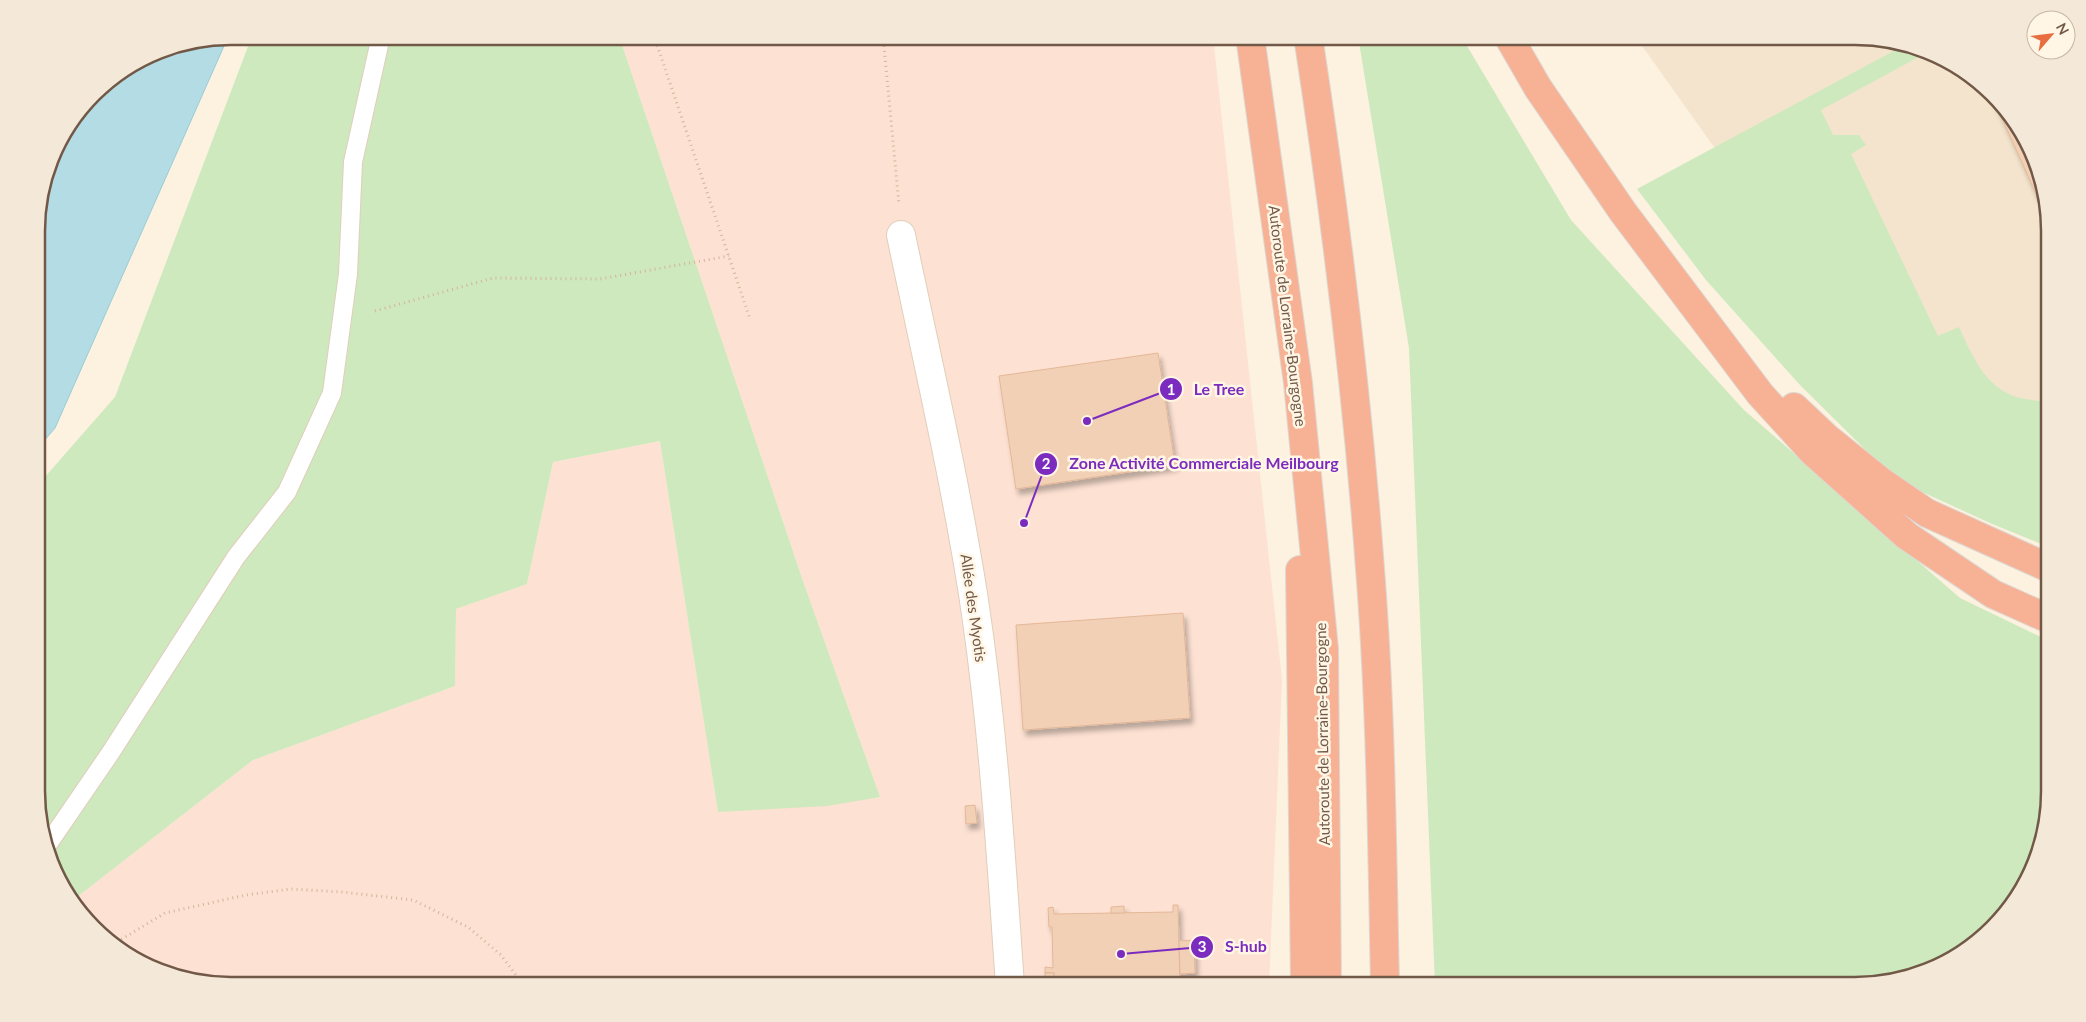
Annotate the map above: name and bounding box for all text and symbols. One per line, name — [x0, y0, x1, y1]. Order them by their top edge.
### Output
north arrow — [2026, 10, 2076, 60]
text: N — [2053, 20, 2073, 37]
street label: Autoroute de Lorraine-Bourgogne — [1265, 204, 1311, 428]
callout: Le Tree — [1159, 374, 1255, 405]
text: Le Tree — [1194, 379, 1245, 398]
text: 1 — [1167, 380, 1175, 398]
callout: Zone Activité Commerciale Meilbourg — [1034, 448, 1349, 479]
text: Zone Activité Commerciale Meilbourg — [1069, 453, 1339, 472]
text: 2 — [1042, 454, 1051, 472]
street label: Allée des Myotis — [957, 553, 990, 663]
street label: Autoroute de Lorraine-Bourgogne — [1311, 622, 1333, 846]
callout: S-hub — [1190, 931, 1277, 962]
text: S-hub — [1225, 936, 1267, 955]
text: 3 — [1198, 937, 1206, 955]

